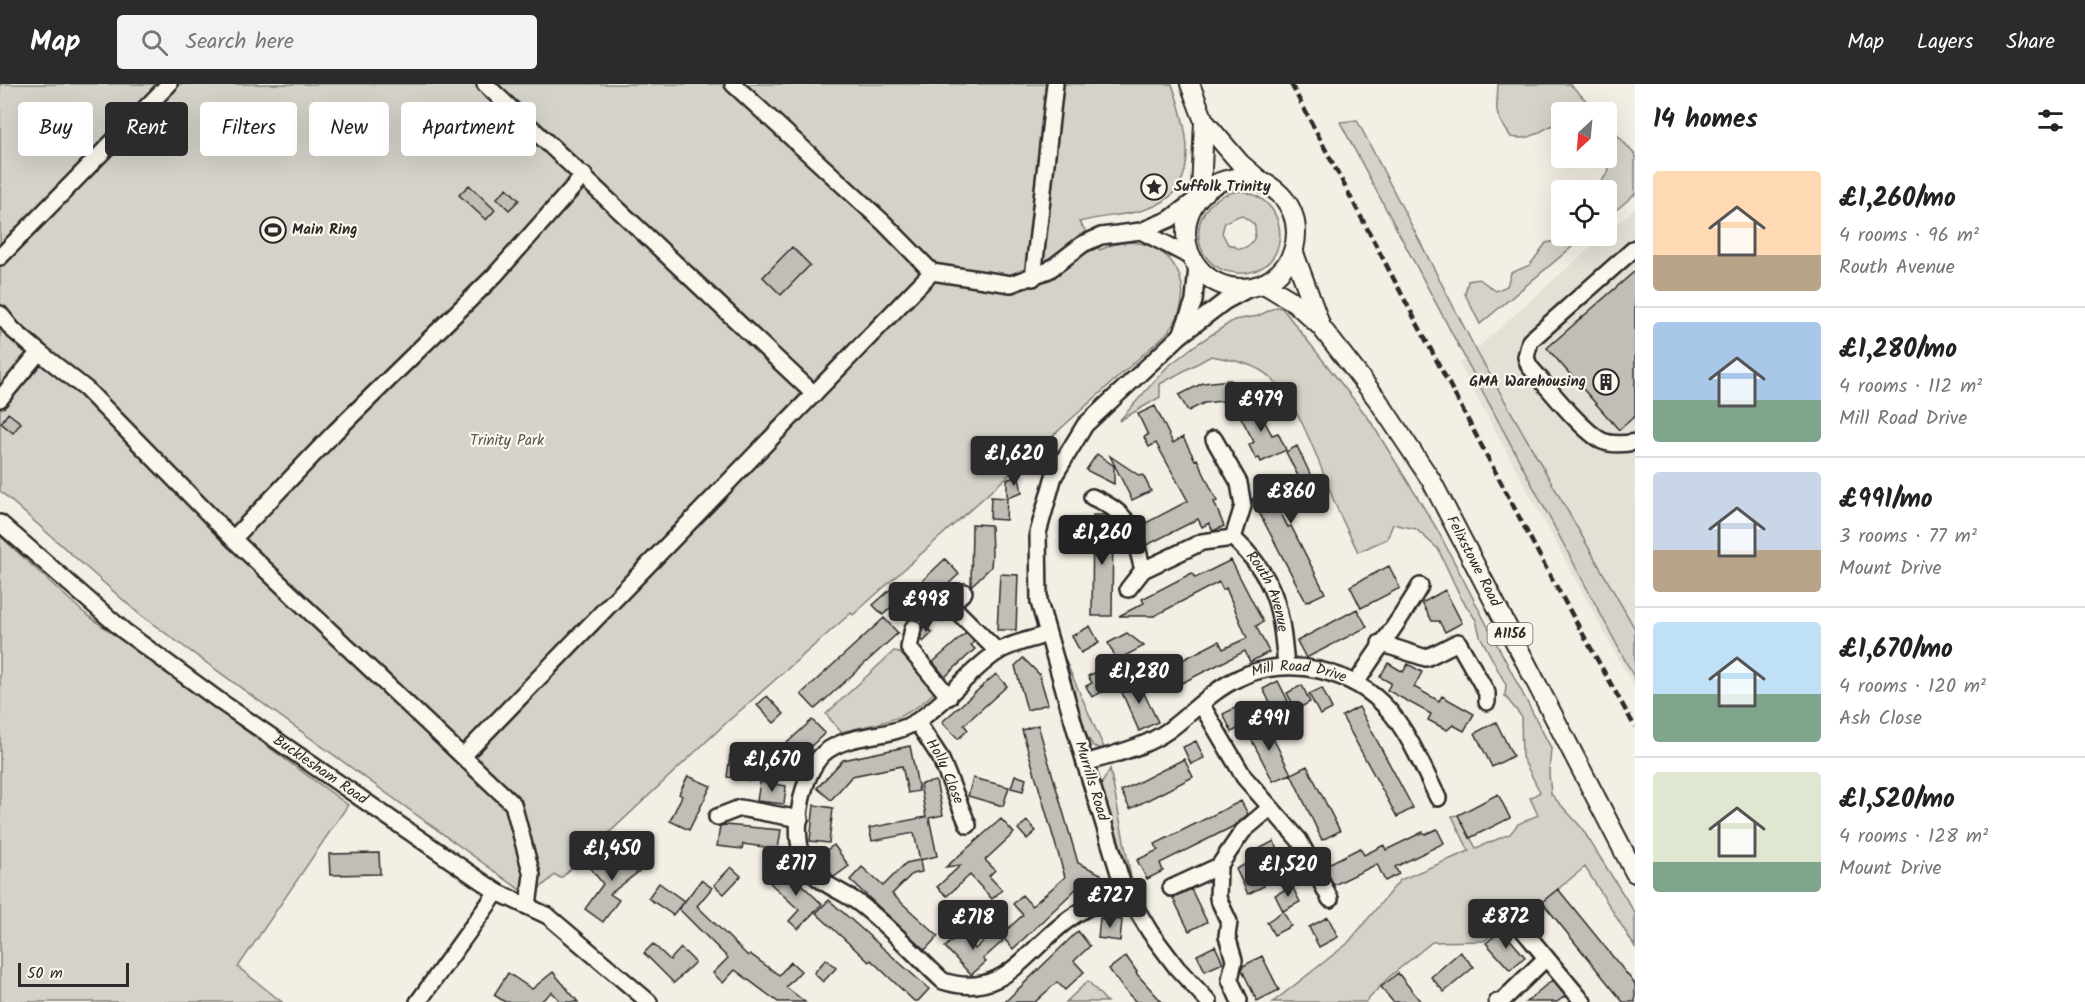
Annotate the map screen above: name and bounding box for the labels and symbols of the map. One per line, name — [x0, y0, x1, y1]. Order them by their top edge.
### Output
north arrow — [1551, 102, 1617, 168]
place icon: Suffolk Trinity — [1139, 172, 1169, 202]
place label: Suffolk Trinity — [1174, 175, 1271, 199]
sports icon: Main Ring — [258, 215, 288, 245]
place label: Main Ring — [292, 218, 357, 242]
building icon: GMA Warehousing — [1591, 367, 1621, 397]
place label: GMA Warehousing — [1469, 370, 1586, 394]
pin: £979 — [1225, 382, 1297, 433]
park label: Trinity Park — [470, 429, 545, 453]
pin: £1,620 — [965, 436, 1063, 487]
pin: £860 — [1255, 474, 1327, 525]
street label: Felixstowe Road — [1439, 511, 1507, 612]
pin: £1,260 — [1053, 515, 1151, 566]
street label: Routh Avenue — [1239, 546, 1294, 634]
pin: £998 — [890, 582, 962, 633]
road number: A1156 — [1488, 623, 1532, 645]
pin: £1,280 — [1090, 654, 1188, 705]
street label: Mill Road Drive — [1248, 655, 1350, 690]
pin: £991 — [1233, 701, 1305, 752]
street label: Bucklesham Road — [268, 729, 373, 812]
street label: Holly Close — [919, 734, 970, 808]
street label: Murrills Road — [1067, 738, 1115, 824]
pin: £1,670 — [723, 742, 821, 793]
pin: £1,450 — [563, 831, 661, 882]
pin: £717 — [760, 846, 832, 897]
pin: £1,520 — [1239, 847, 1337, 898]
pin: £727 — [1074, 878, 1146, 929]
pin: £872 — [1470, 899, 1542, 950]
pin: £718 — [937, 900, 1009, 951]
scale bar — [18, 960, 129, 988]

